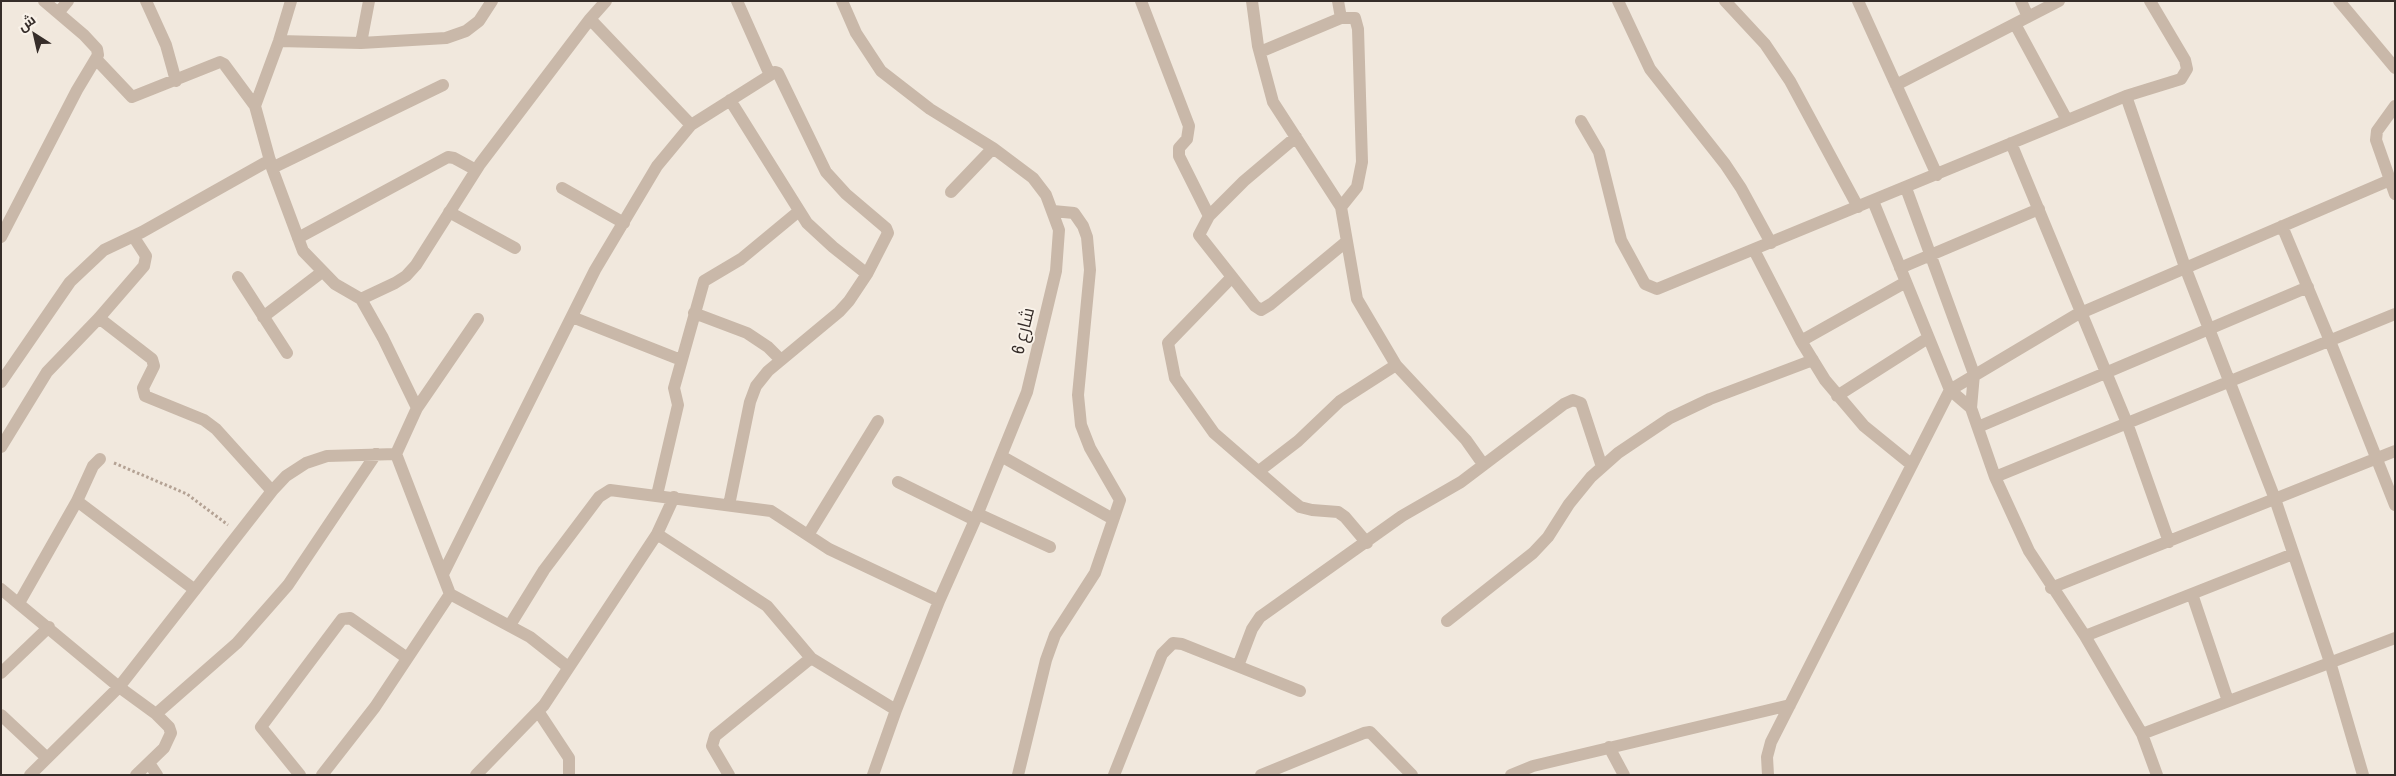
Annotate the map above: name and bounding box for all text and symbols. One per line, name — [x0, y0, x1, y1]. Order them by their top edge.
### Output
north arrow — [10, 10, 60, 60]
text: ش — [14, 10, 39, 35]
street label: شارع 6 — [1008, 305, 1040, 357]

